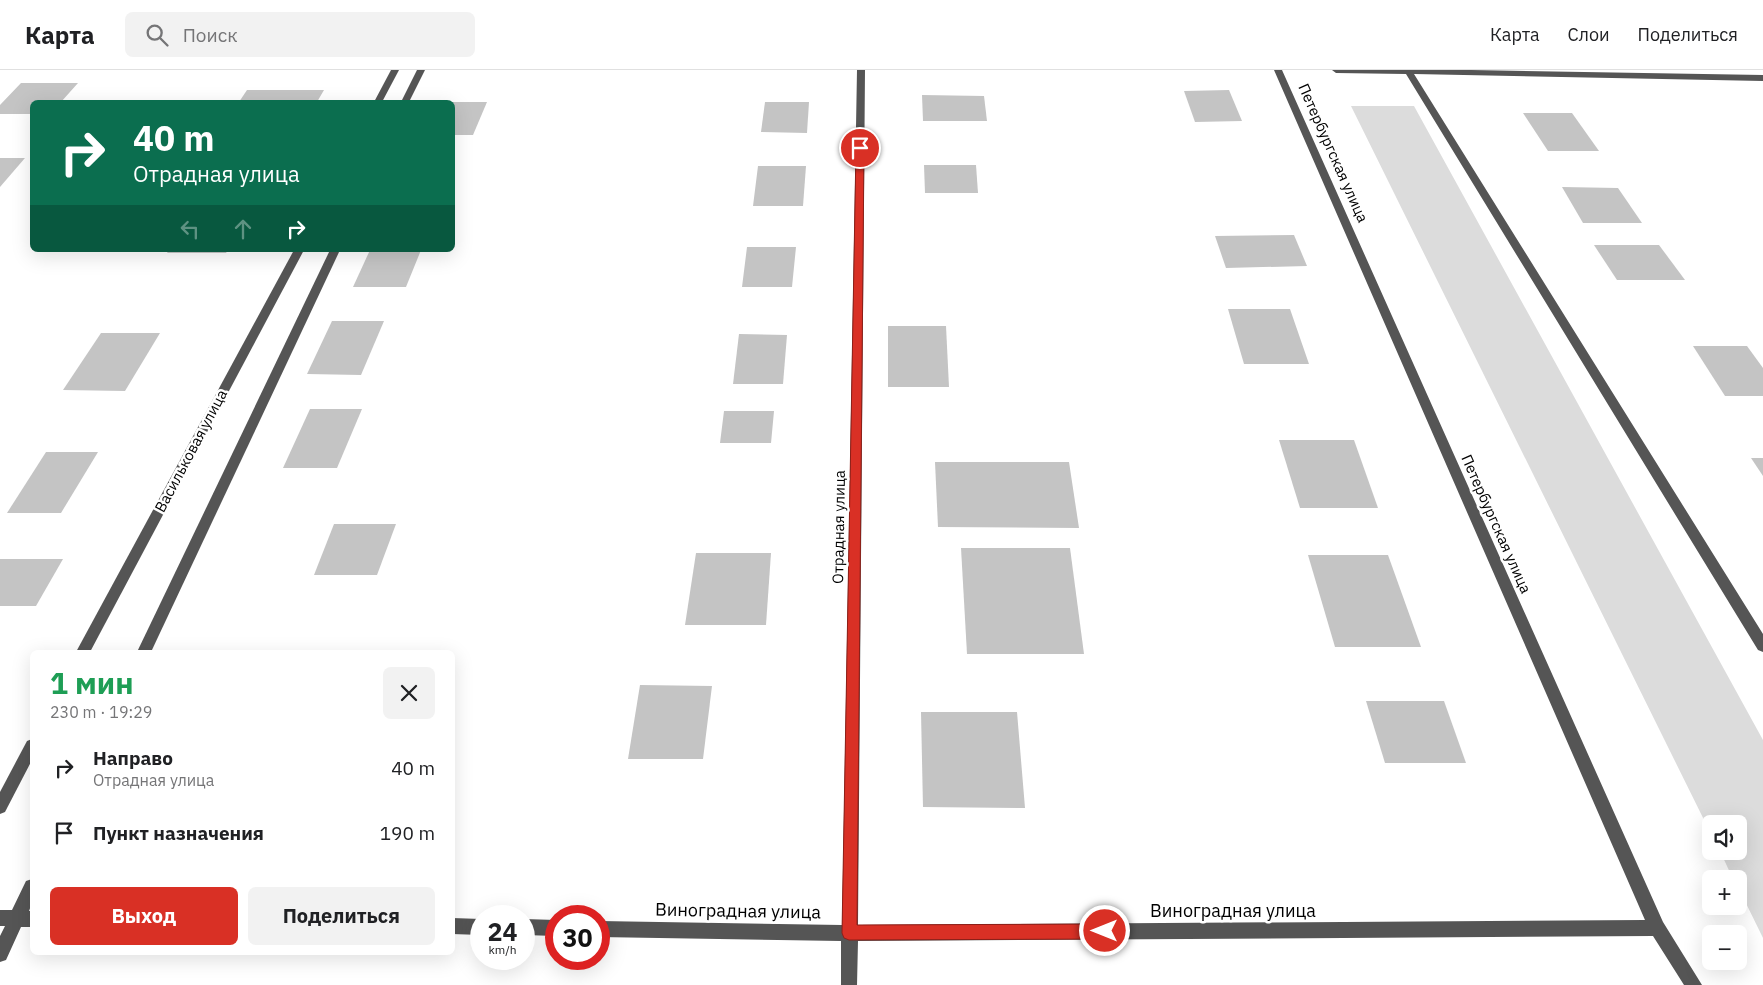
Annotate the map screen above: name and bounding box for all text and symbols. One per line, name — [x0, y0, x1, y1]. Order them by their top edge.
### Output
search box — [125, 12, 475, 57]
text: Карта — [25, 19, 95, 51]
icon: search — [143, 21, 171, 49]
text: Поиск — [183, 23, 238, 47]
text: Карта — [1490, 23, 1540, 46]
text: Слои — [1568, 23, 1610, 46]
text: Поделиться — [1638, 23, 1738, 46]
street label: Петербургская улица — [1294, 80, 1373, 225]
text: 40 m — [133, 115, 215, 161]
icon: right — [50, 120, 115, 185]
pin — [839, 127, 881, 169]
icon: arrive — [846, 134, 874, 162]
text: Отрадная улица — [133, 159, 300, 188]
icon: left — [176, 215, 204, 243]
icon: ahead — [229, 215, 257, 243]
icon: right — [282, 215, 310, 243]
street label: Васильковая улица — [150, 386, 231, 515]
street label: Петербургская улица — [1457, 451, 1536, 596]
street label: Отрадная улица — [828, 470, 849, 584]
text: 1 мин — [50, 663, 134, 702]
button: close — [383, 667, 435, 719]
text: 230 m · 19:29 — [50, 702, 152, 722]
text: Направо — [93, 746, 173, 770]
icon: right — [50, 754, 78, 782]
text: 40 m — [391, 756, 435, 780]
text: Отрадная улица — [93, 770, 214, 790]
map controls — [1702, 815, 1747, 970]
button: sound — [1702, 815, 1747, 860]
icon: arrive — [50, 819, 78, 847]
text: Пункт назначения — [93, 821, 264, 845]
text: 190 m — [380, 821, 435, 845]
button: + — [1702, 870, 1747, 915]
button: Выход — [50, 887, 238, 945]
button: Поделиться — [248, 887, 435, 945]
street label: Виноградная улица — [655, 898, 822, 923]
street label: Виноградная улица — [1150, 899, 1316, 922]
position arrow — [1078, 904, 1130, 956]
speed limit sign: 30 — [545, 905, 610, 970]
text: 24 — [487, 915, 518, 948]
button: − — [1702, 925, 1747, 970]
text: km/h — [488, 942, 517, 957]

